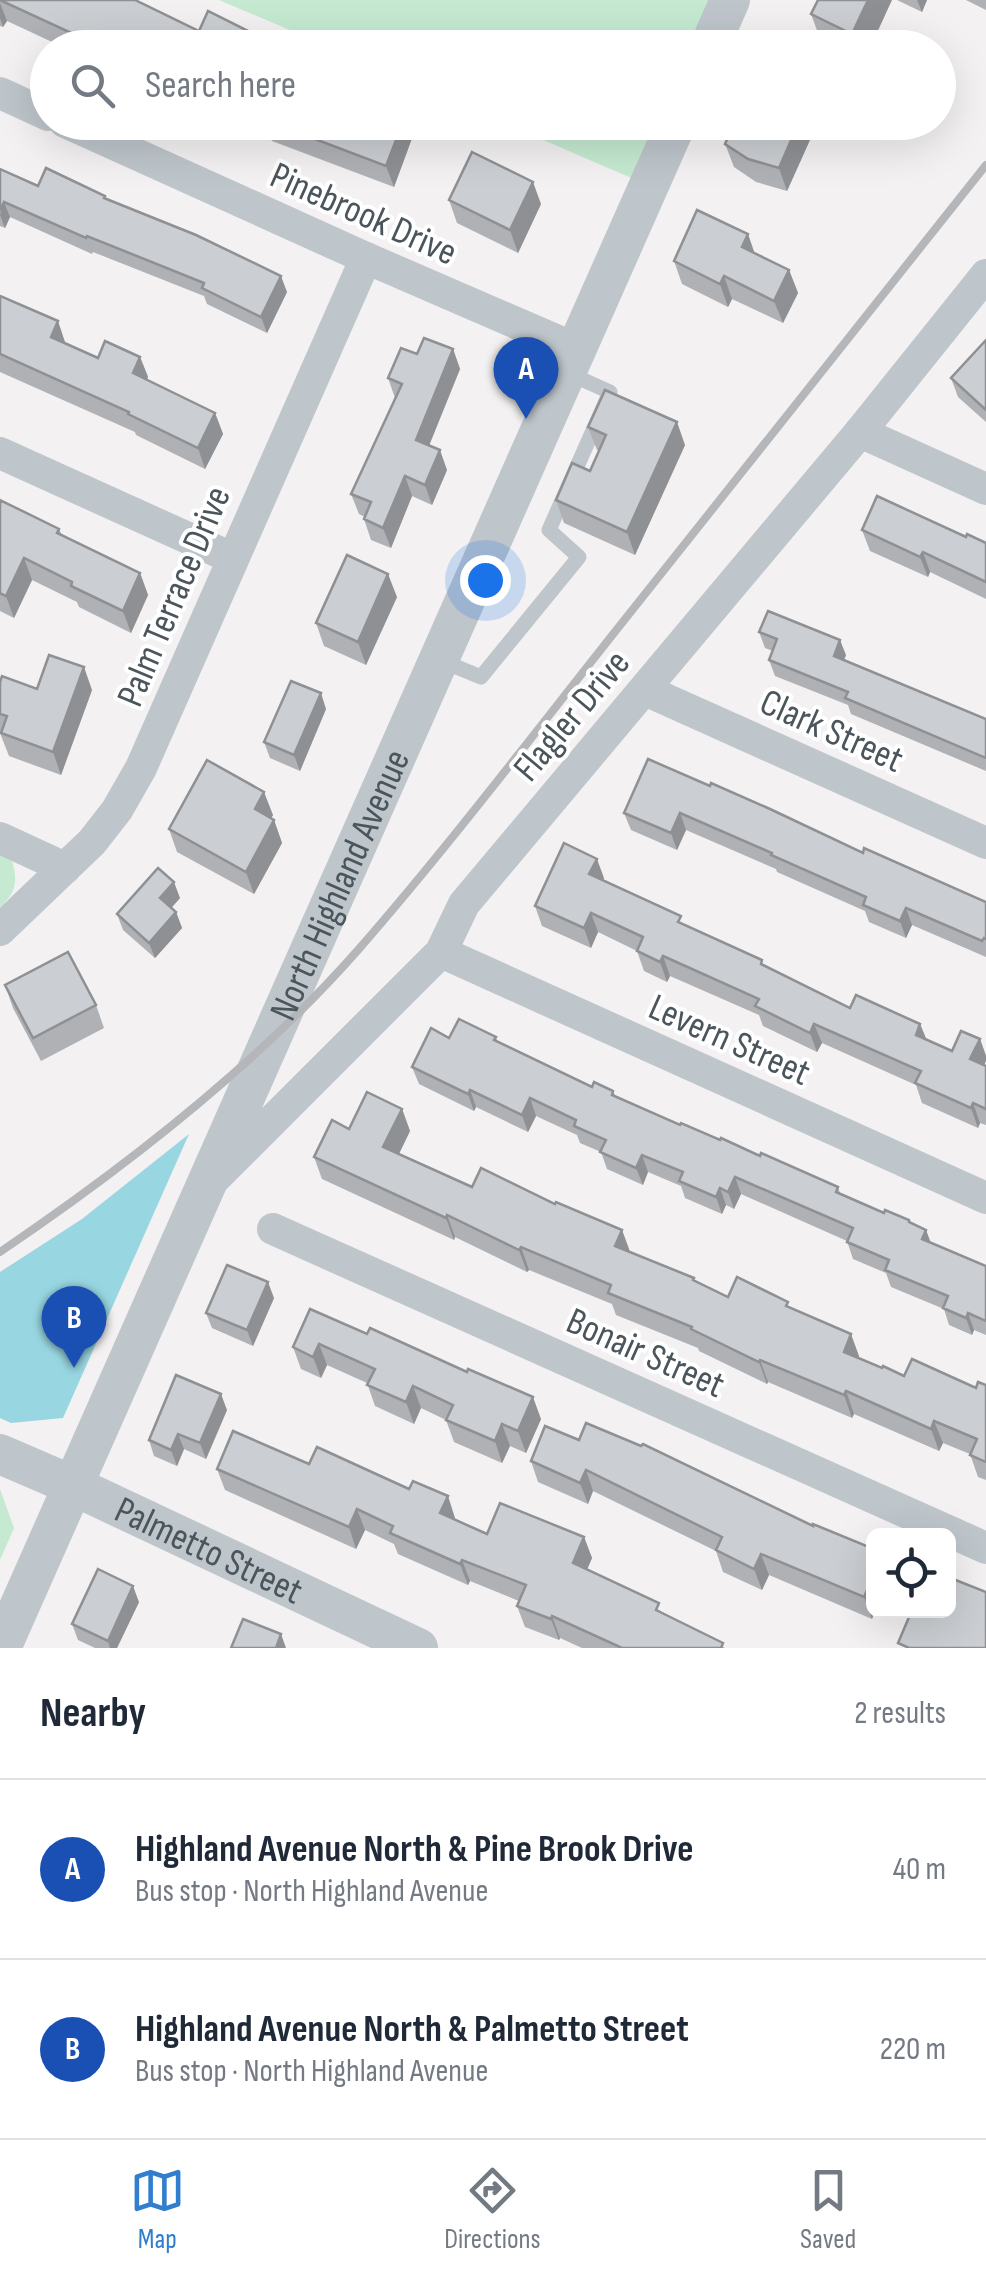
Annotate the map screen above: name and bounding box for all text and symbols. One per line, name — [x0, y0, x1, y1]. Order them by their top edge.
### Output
search box — [30, 30, 956, 140]
icon: search — [65, 58, 120, 113]
text: Search here — [145, 63, 296, 108]
street label: Pinebrook Drive — [263, 153, 464, 275]
pin: A — [494, 336, 558, 419]
street label: Palm Terrace Drive — [108, 480, 241, 713]
your location — [460, 555, 511, 606]
street label: Flagler Drive — [504, 641, 640, 791]
street label: Clark Street — [753, 680, 910, 783]
street label: North Highland Avenue — [261, 743, 420, 1027]
street label: Levern Street — [642, 985, 817, 1096]
pin: B — [42, 1286, 106, 1368]
street label: Bonair Street — [560, 1299, 731, 1408]
street label: Palmetto Street — [108, 1488, 309, 1614]
map controls — [866, 1528, 956, 1618]
button: locate — [866, 1528, 956, 1618]
text: Nearby — [40, 1688, 146, 1739]
text: 2 results — [854, 1694, 946, 1733]
text: Highland Avenue North & Pine Brook Drive — [135, 1827, 693, 1872]
text: A — [65, 1850, 80, 1889]
text: 40 m — [893, 1850, 946, 1889]
text: Bus stop · North Highland Avenue — [135, 1872, 488, 1911]
text: Highland Avenue North & Palmetto Street — [135, 2007, 689, 2052]
text: B — [65, 2030, 80, 2069]
text: 220 m — [880, 2030, 946, 2069]
text: Bus stop · North Highland Avenue — [135, 2052, 488, 2091]
tab: Map — [130, 2163, 185, 2256]
tab: Directions — [444, 2163, 541, 2256]
tab: Saved — [800, 2163, 856, 2256]

